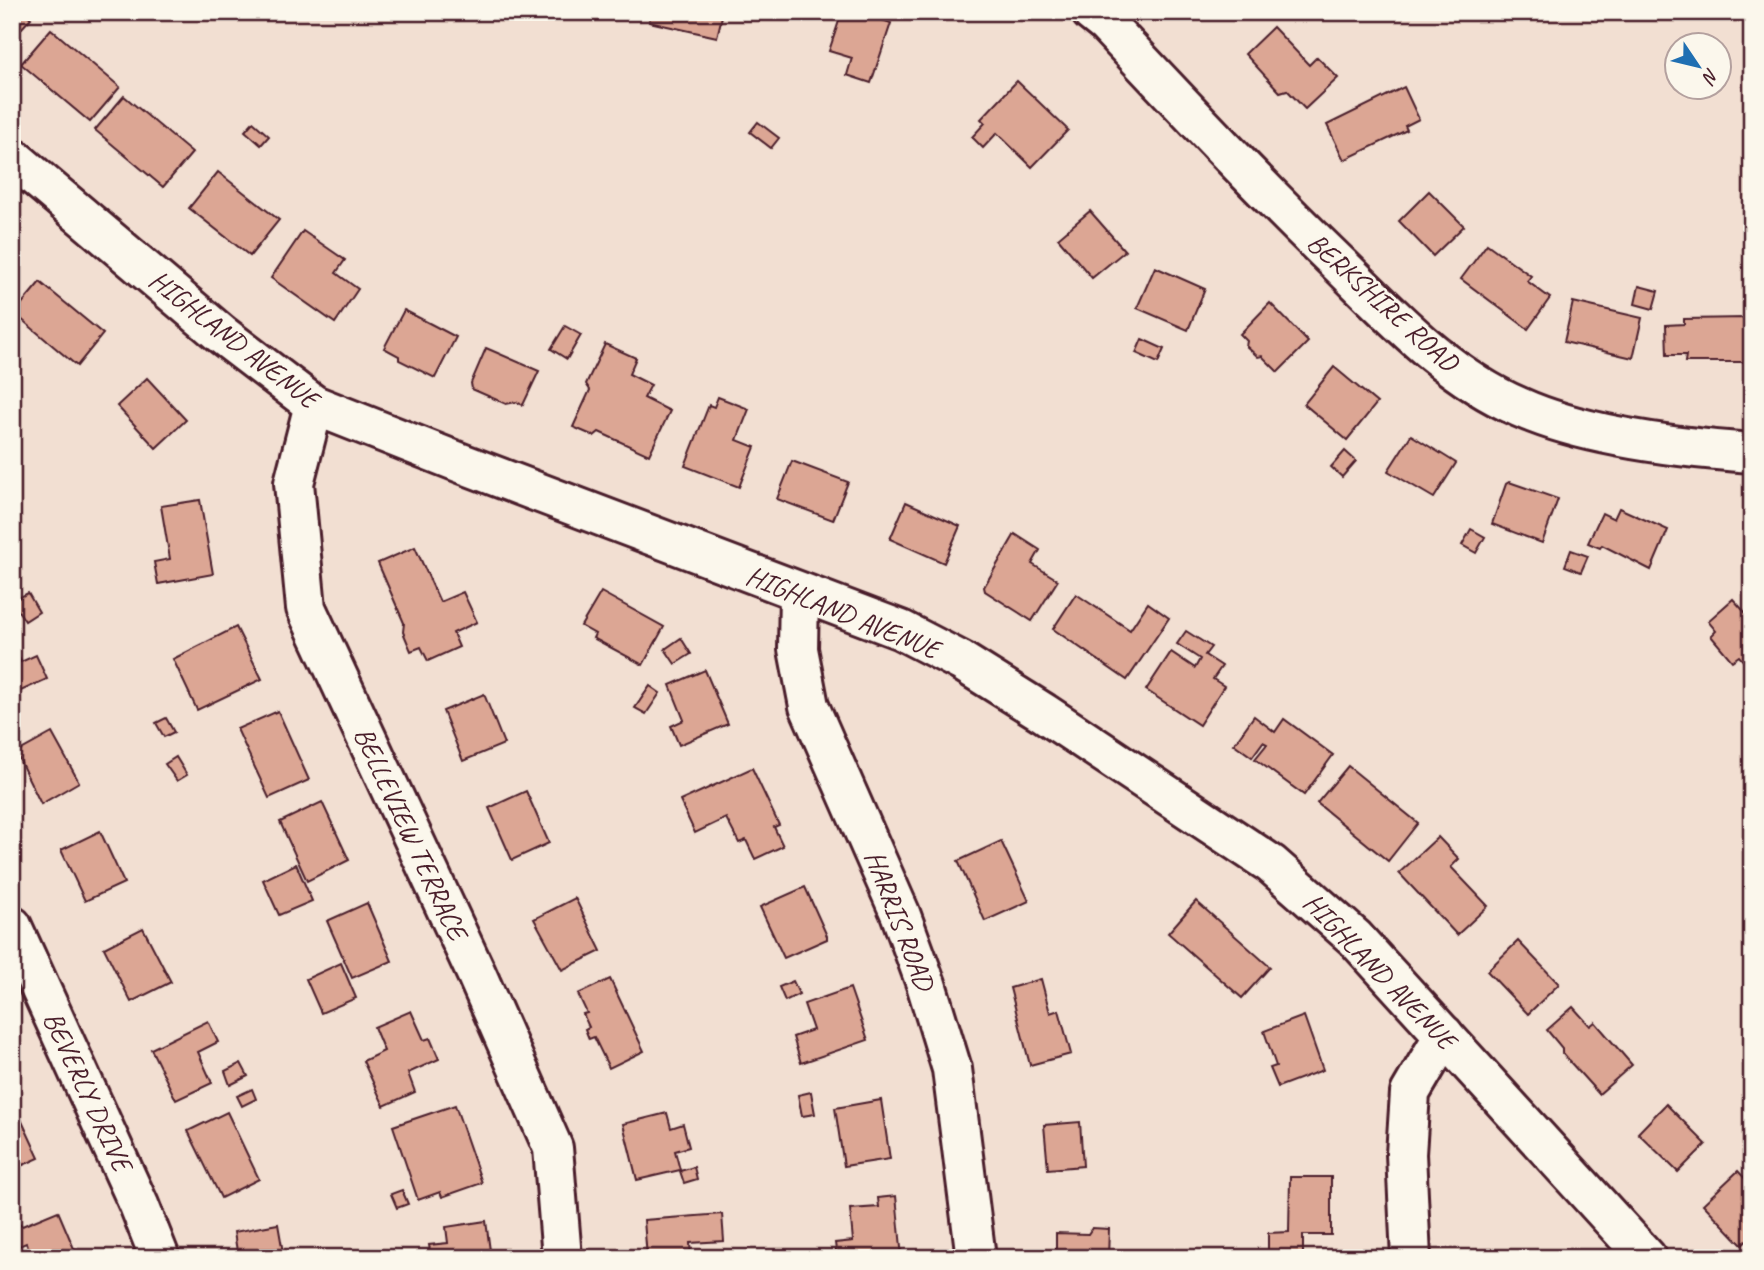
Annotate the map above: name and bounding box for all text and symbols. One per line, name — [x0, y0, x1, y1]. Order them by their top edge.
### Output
north arrow — [1662, 32, 1732, 102]
text: N — [1696, 63, 1724, 90]
street label: BERKSHIRE ROAD — [1300, 225, 1467, 380]
street label: HIGHLAND AVENUE — [142, 262, 328, 418]
street label: HIGHLAND AVENUE — [741, 557, 948, 668]
street label: BELLEVIEW TERRACE — [346, 721, 477, 948]
street label: HARRIS ROAD — [857, 845, 944, 997]
street label: HIGHLAND AVENUE — [1296, 885, 1466, 1060]
street label: BEVERLY DRIVE — [36, 1006, 142, 1179]

